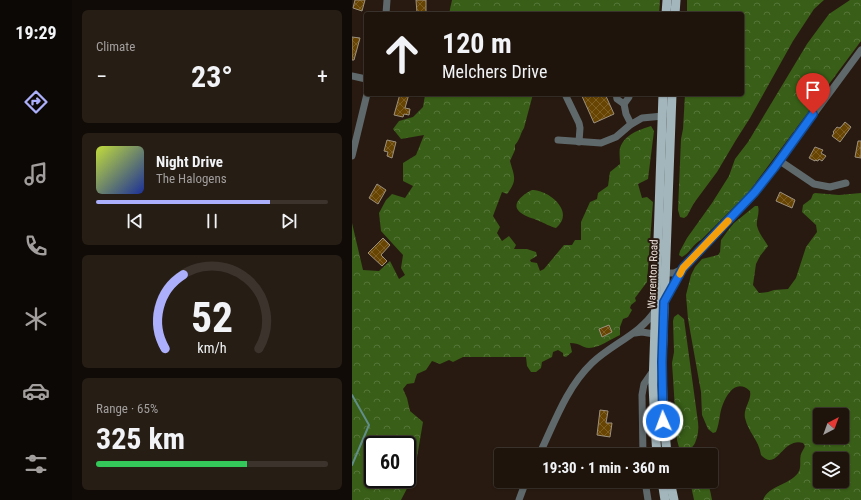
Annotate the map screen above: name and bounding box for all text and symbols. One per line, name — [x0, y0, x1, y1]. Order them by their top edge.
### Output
text: 19:29 — [15, 22, 57, 43]
text: 120 m — [442, 27, 512, 60]
icon: ahead — [376, 28, 428, 80]
text: Climate — [96, 39, 135, 54]
text: 23° — [191, 59, 233, 94]
text: Melchers Drive — [442, 61, 547, 82]
text: − — [96, 64, 107, 89]
text: + — [317, 64, 328, 89]
pin — [796, 73, 830, 114]
icon: arrive — [802, 79, 824, 101]
icon: directions — [22, 88, 50, 116]
text: Night Drive — [156, 153, 223, 171]
icon: music — [22, 160, 50, 188]
text: The Halogens — [156, 171, 227, 186]
icon: previous — [124, 210, 146, 232]
icon: pause — [201, 210, 223, 232]
icon: next — [278, 210, 300, 232]
icon: phone — [22, 232, 50, 260]
street label: Warrenton Road — [645, 239, 661, 309]
text: 52 — [191, 293, 233, 342]
icon: climate — [22, 305, 50, 333]
text: km/h — [197, 340, 227, 356]
icon: car — [22, 377, 50, 405]
position arrow — [642, 400, 684, 442]
text: Range · 65% — [96, 401, 158, 416]
north arrow — [813, 408, 849, 444]
map controls — [813, 408, 849, 488]
text: 325 km — [96, 421, 185, 456]
speed limit sign: 60 — [364, 436, 416, 488]
icon: filters — [22, 450, 50, 478]
button: layers — [813, 452, 849, 488]
text: 19:30 · 1 min · 360 m — [542, 459, 670, 477]

